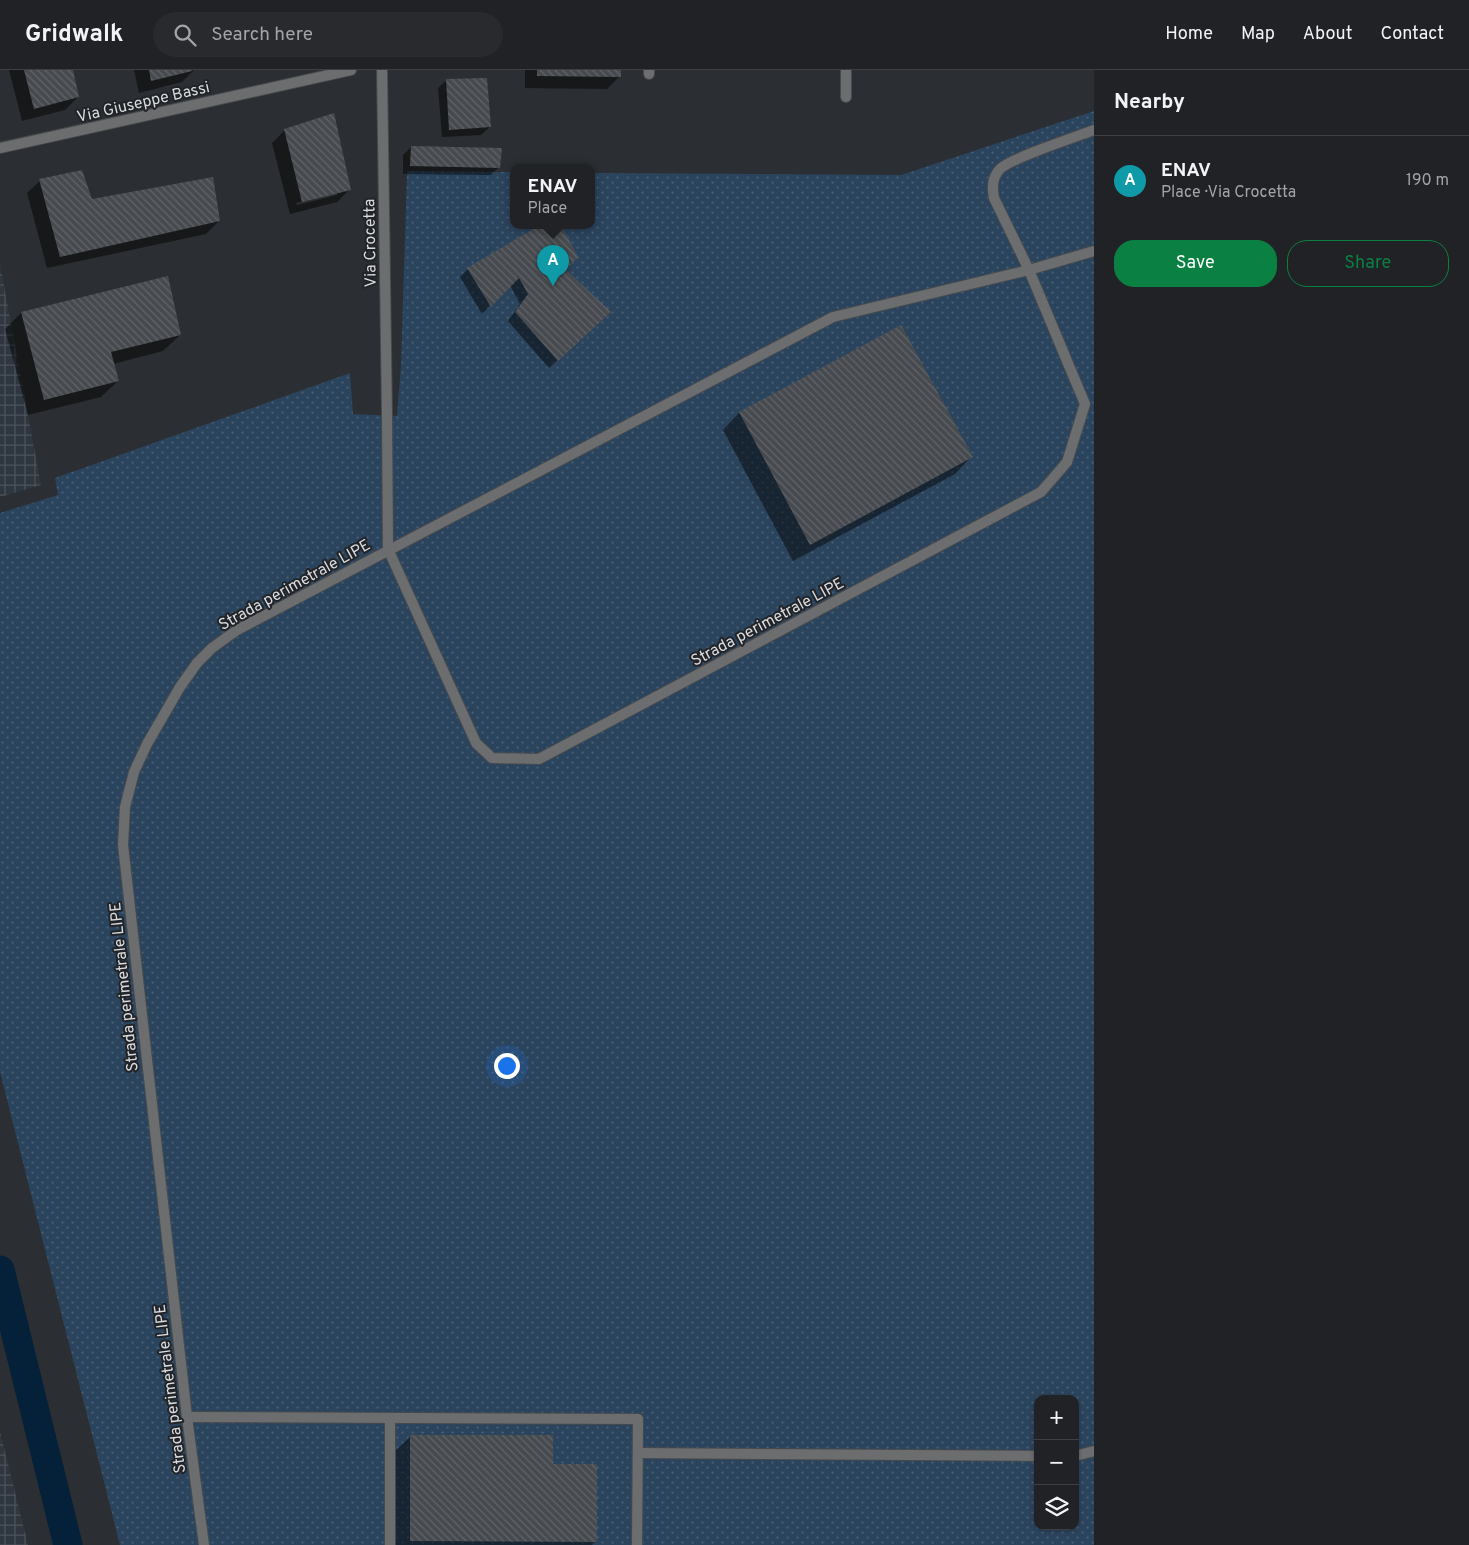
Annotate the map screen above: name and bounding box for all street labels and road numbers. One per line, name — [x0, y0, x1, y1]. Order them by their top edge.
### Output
street label: Via Giuseppe Bassi — [75, 78, 212, 128]
street label: Via Crocetta — [360, 198, 382, 288]
street label: Strada perimetrale LIPE — [216, 536, 374, 636]
street label: Strada perimetrale LIPE — [688, 574, 848, 672]
street label: Strada perimetrale LIPE — [106, 901, 144, 1073]
street label: Strada perimetrale LIPE — [151, 1303, 191, 1475]

